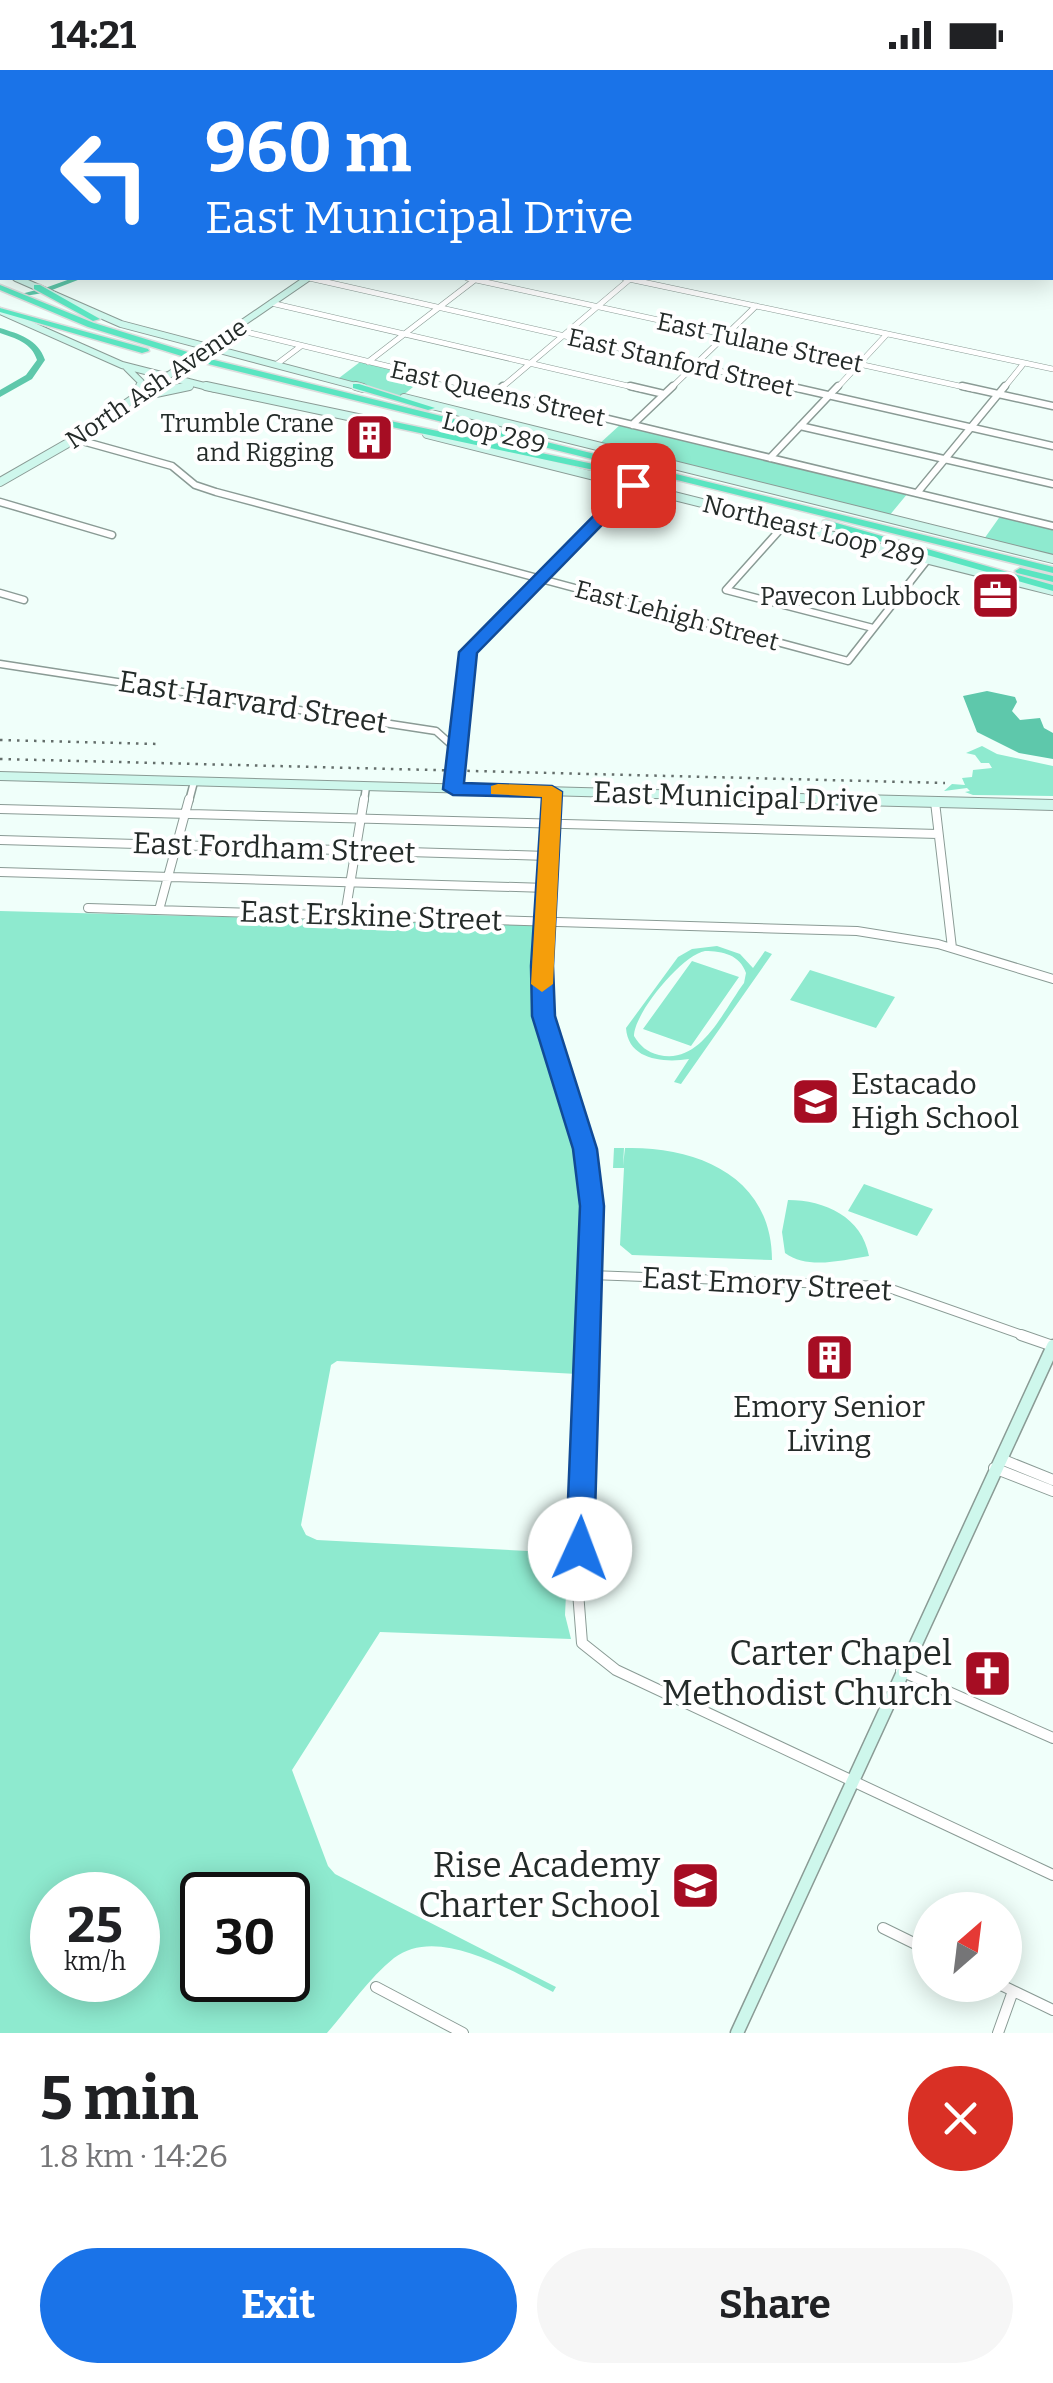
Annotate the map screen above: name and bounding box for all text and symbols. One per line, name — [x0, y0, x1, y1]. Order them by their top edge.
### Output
text: 14:21 — [50, 12, 136, 58]
text: 960 m — [205, 106, 412, 190]
icon: left — [40, 110, 170, 240]
text: East Municipal Drive — [205, 191, 634, 245]
street label: East Tulane Street — [654, 306, 866, 379]
street label: North Ash Avenue — [60, 312, 253, 455]
street label: East Stanford Street — [565, 322, 797, 404]
street label: East Queens Street — [387, 355, 608, 433]
street label: Loop 289 — [439, 406, 549, 460]
place label: Trumble Crane and Rigging — [160, 409, 334, 468]
building icon: Trumble Crane and Rigging — [343, 411, 395, 463]
pin — [591, 443, 676, 528]
icon: arrive — [606, 458, 661, 513]
street label: Northeast Loop 289 — [700, 489, 928, 573]
office icon: Pavecon Lubbock — [969, 570, 1021, 622]
street label: East Lehigh Street — [572, 574, 782, 658]
place label: Pavecon Lubbock — [760, 582, 961, 612]
street label: East Harvard Street — [116, 663, 390, 741]
street label: East Municipal Drive — [593, 774, 879, 820]
street label: East Fordham Street — [132, 825, 416, 871]
street label: East Erskine Street — [239, 893, 503, 939]
place label: Estacado High School — [851, 1066, 1019, 1136]
school or university icon: Estacado High School — [790, 1075, 842, 1127]
street label: East Emory Street — [641, 1259, 893, 1309]
building icon: Emory Senior Living — [803, 1332, 855, 1384]
place label: Emory Senior Living — [733, 1389, 925, 1459]
position arrow — [528, 1497, 632, 1601]
place label: Carter Chapel Methodist Church — [662, 1632, 952, 1714]
church icon: Carter Chapel Methodist Church — [961, 1647, 1013, 1699]
place label: Rise Academy Charter School — [418, 1844, 660, 1926]
school or university icon: Rise Academy Charter School — [669, 1859, 721, 1911]
speed limit sign: 30 — [180, 1872, 310, 2002]
north arrow — [912, 1892, 1022, 2002]
map controls — [912, 1892, 1022, 2002]
text: 25 — [67, 1895, 123, 1955]
text: km/h — [64, 1947, 126, 1977]
text: 5 min — [40, 2063, 199, 2135]
button: close — [908, 2066, 1013, 2171]
text: 1.8 km · 14:26 — [40, 2137, 228, 2175]
button: Exit — [40, 2248, 517, 2363]
button: Share — [537, 2248, 1013, 2363]

